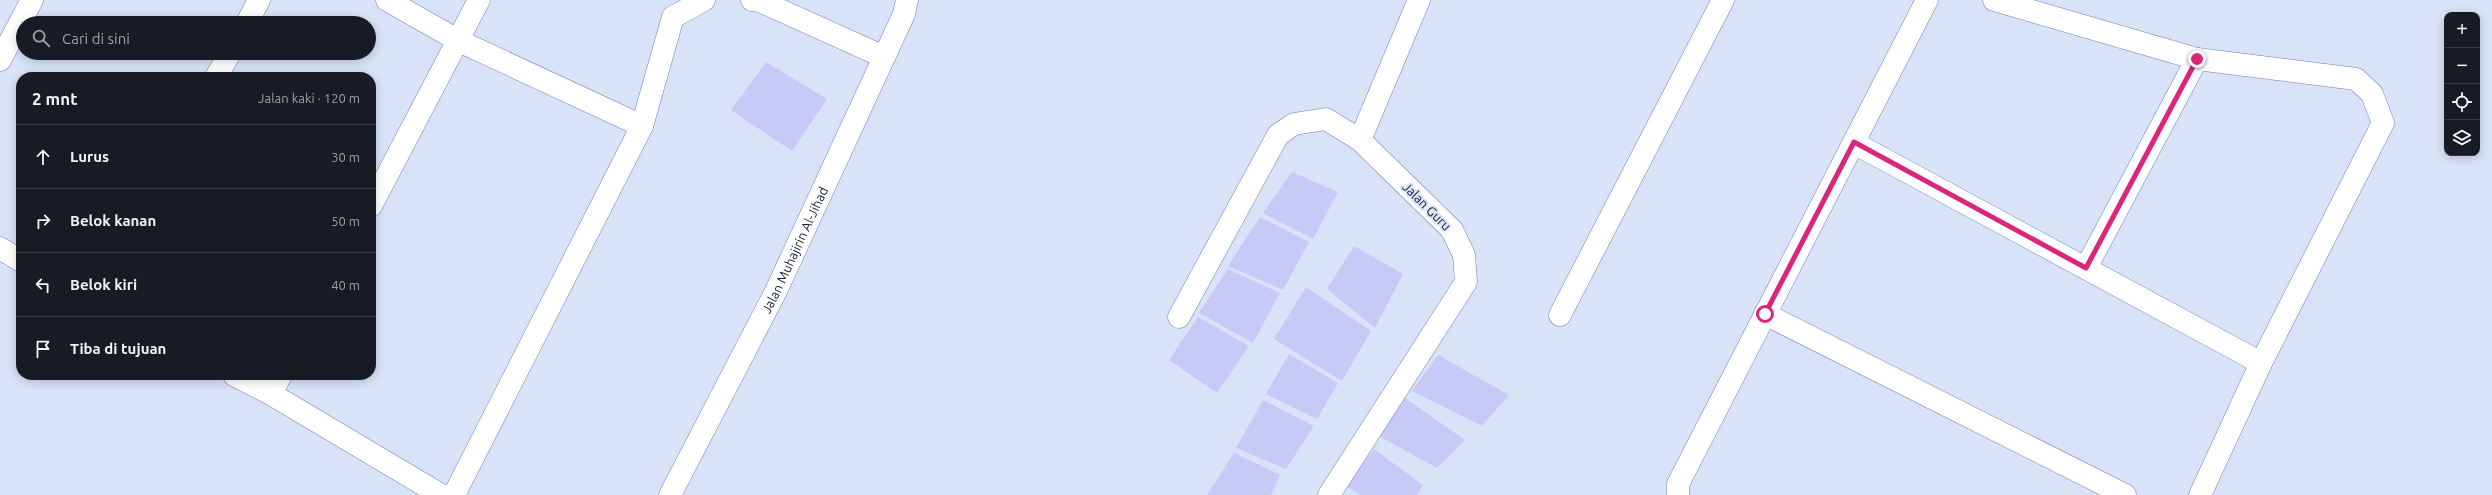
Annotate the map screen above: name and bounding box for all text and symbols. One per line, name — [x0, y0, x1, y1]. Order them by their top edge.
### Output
map controls — [2444, 12, 2480, 156]
button: + — [2444, 12, 2480, 48]
search box — [16, 16, 376, 60]
icon: search — [30, 27, 52, 49]
text: Cari di sini — [62, 30, 130, 47]
button: − — [2444, 48, 2480, 84]
route end — [2188, 50, 2206, 68]
button: locate — [2444, 84, 2480, 120]
text: 2 mnt — [32, 89, 78, 108]
text: Jalan kaki · 120 m — [258, 91, 360, 105]
button: layers — [2444, 120, 2480, 156]
icon: ahead — [32, 146, 54, 168]
text: Lurus — [70, 148, 109, 165]
text: 30 m — [331, 150, 360, 164]
street label: Jalan Guru — [1400, 179, 1454, 233]
street label: Jalan Muhajirin Al-Jihad — [759, 184, 830, 315]
icon: right — [32, 210, 54, 232]
text: Belok kanan — [70, 212, 156, 229]
text: 50 m — [331, 214, 360, 228]
icon: left — [32, 274, 54, 296]
text: Belok kiri — [70, 276, 137, 293]
text: 40 m — [331, 278, 360, 292]
route start — [1756, 305, 1774, 323]
icon: arrive — [32, 338, 54, 360]
text: Tiba di tujuan — [70, 340, 166, 357]

